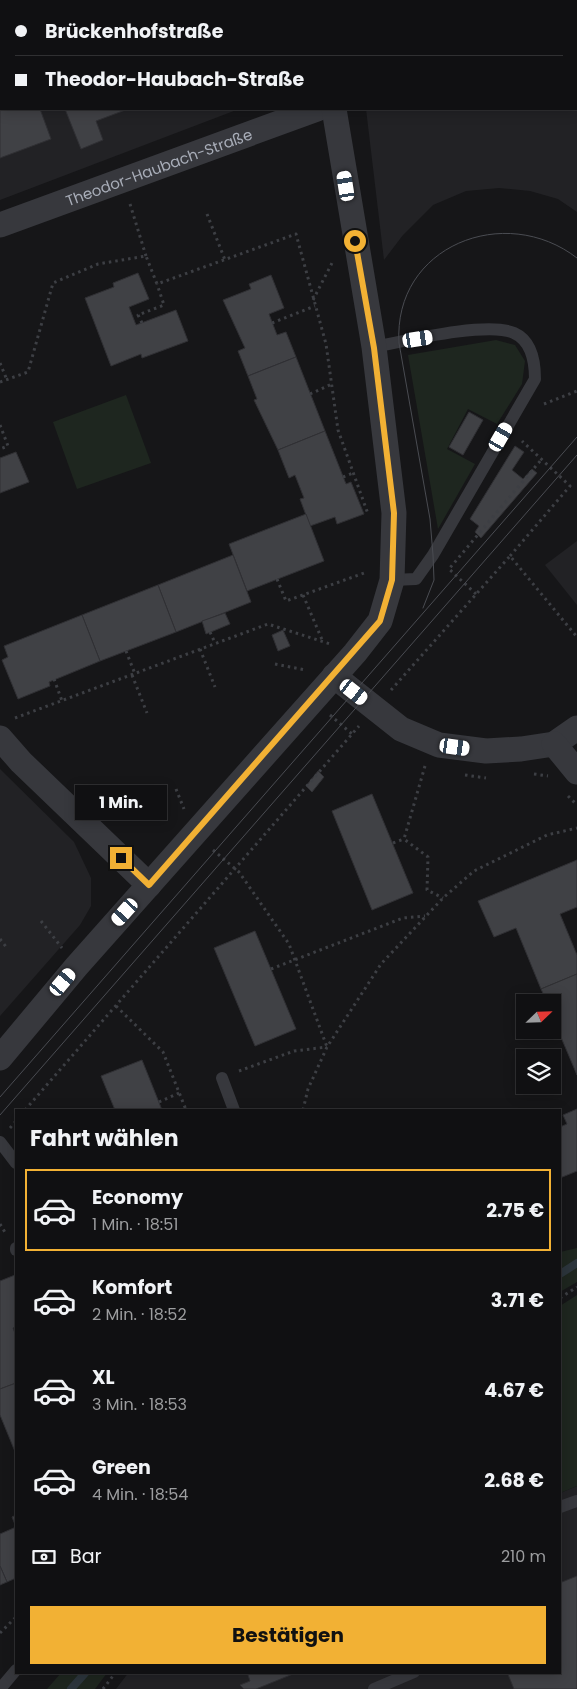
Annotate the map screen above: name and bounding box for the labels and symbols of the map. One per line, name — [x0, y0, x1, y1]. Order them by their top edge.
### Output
street label: Theodor-Haubach-Straße — [62, 123, 255, 211]
car — [336, 170, 355, 202]
route start — [344, 230, 366, 252]
car — [402, 329, 433, 349]
car — [487, 420, 514, 454]
car — [337, 677, 370, 707]
car — [439, 737, 470, 757]
callout: 1 Min. — [75, 786, 167, 820]
route end — [110, 847, 132, 869]
car — [109, 896, 140, 928]
car — [47, 966, 78, 998]
north arrow — [516, 994, 561, 1039]

